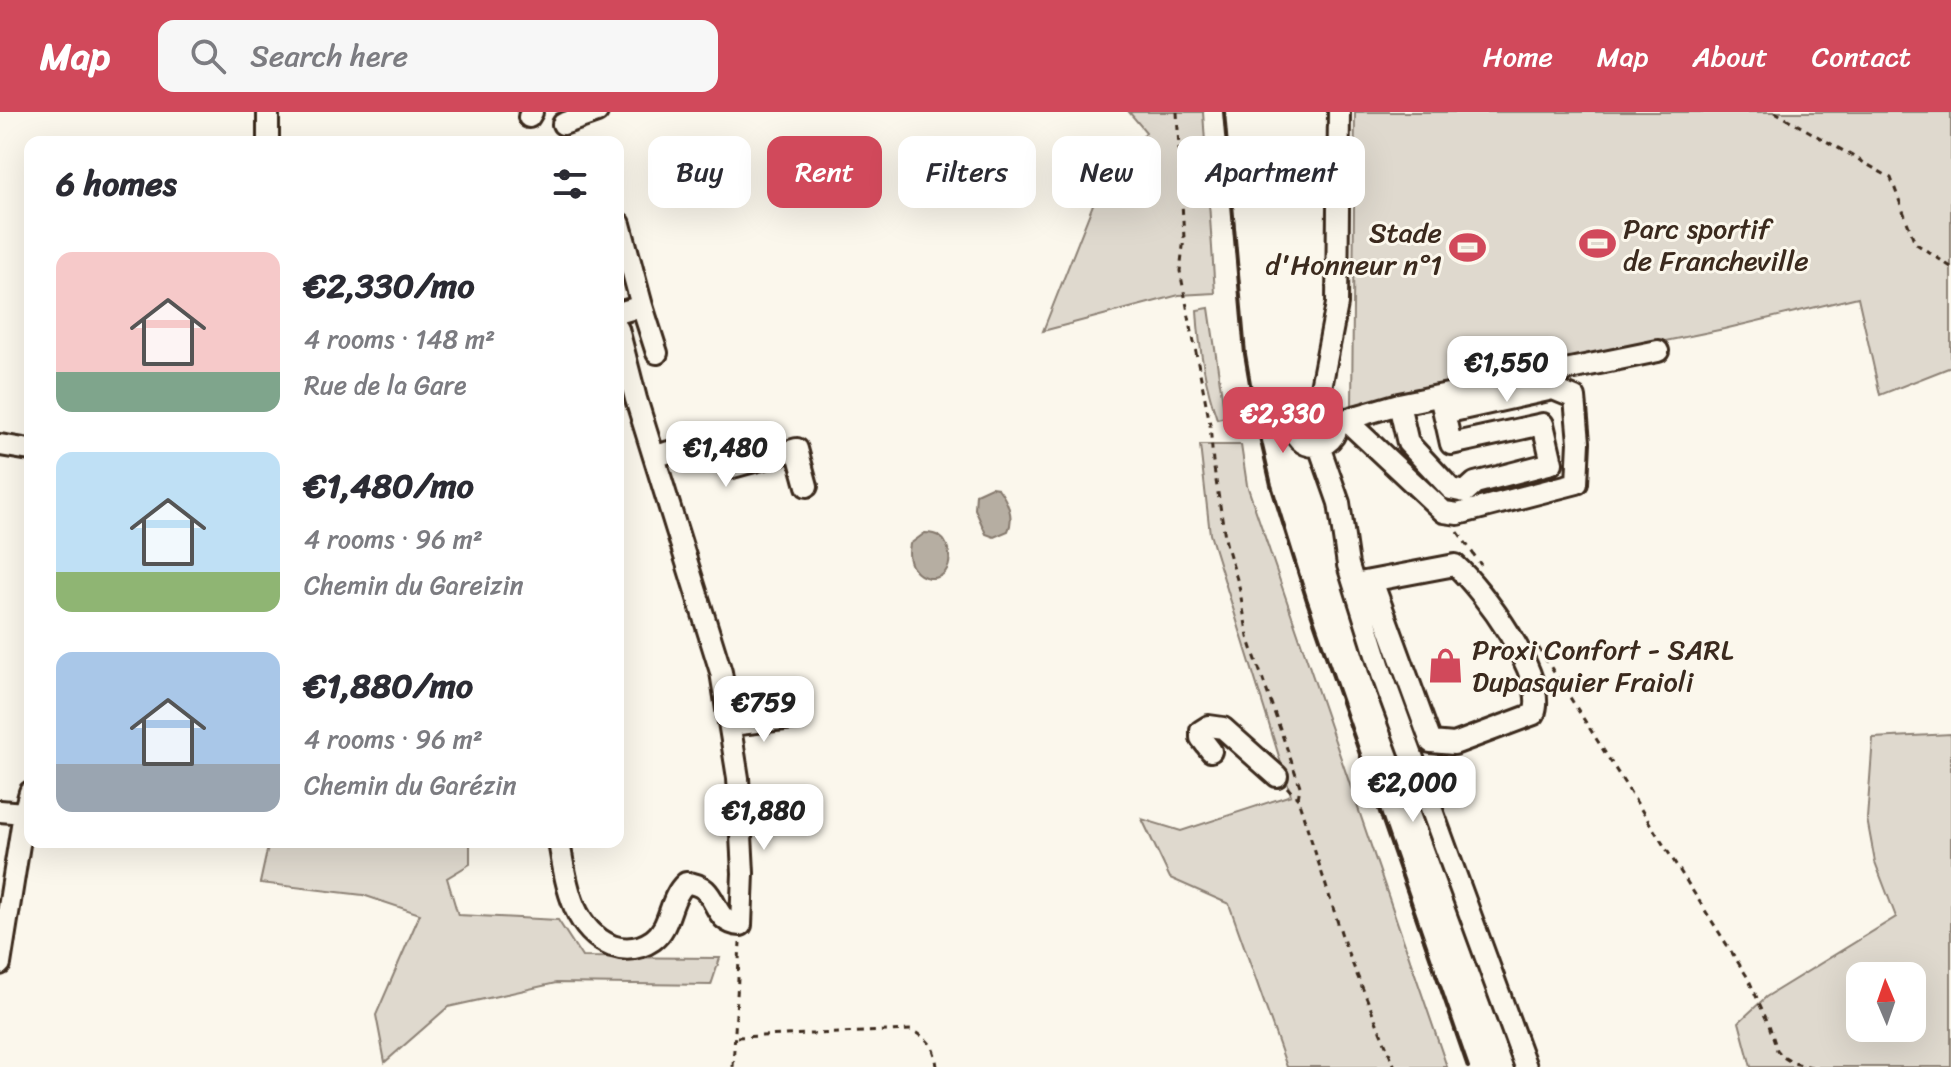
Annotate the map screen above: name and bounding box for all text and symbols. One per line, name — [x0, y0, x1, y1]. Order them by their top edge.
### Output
search box — [158, 20, 718, 92]
text: Map — [40, 23, 110, 90]
text: Search here — [250, 29, 408, 83]
text: Home — [1483, 32, 1553, 81]
text: Map — [1597, 32, 1648, 81]
text: About — [1692, 32, 1768, 81]
text: Contact — [1812, 32, 1911, 81]
icon: search — [186, 34, 230, 78]
chip: Buy — [648, 136, 751, 208]
chip: Rent — [767, 136, 882, 208]
chip: Filters — [898, 136, 1036, 208]
chip: New — [1052, 136, 1161, 208]
chip: Apartment — [1177, 136, 1365, 208]
text: 6 homes — [56, 154, 177, 214]
icon: filters — [548, 162, 592, 206]
place label: Parc sportif de Francheville — [1623, 204, 1809, 285]
place label: Stade d'Honneur n°1 — [1265, 208, 1442, 289]
sports icon: Parc sportif de Francheville — [1578, 225, 1616, 263]
sports icon: Stade d'Honneur n°1 — [1449, 229, 1487, 267]
text: €2,330/mo — [304, 256, 474, 316]
icon: home — [120, 284, 216, 380]
text: 4 rooms · 148 m² — [304, 316, 495, 362]
pin: €1,550 — [1442, 336, 1572, 404]
text: €1,550 — [1465, 339, 1549, 385]
text: Rue de la Gare — [304, 362, 467, 408]
pin: €2,330 — [1218, 387, 1348, 455]
text: €2,330 — [1241, 390, 1325, 436]
pin: €1,480 — [661, 421, 791, 489]
text: €1,480 — [684, 424, 768, 470]
text: €1,480/mo — [304, 456, 474, 516]
icon: home — [120, 484, 216, 580]
text: 4 rooms · 96 m² — [304, 516, 483, 562]
text: Chemin du Gareizin — [304, 562, 524, 608]
place label: Proxi Confort - SARL Dupasquier Fraioli — [1472, 625, 1733, 706]
shop icon: Proxi Confort - SARL Dupasquier Fraioli — [1427, 646, 1465, 684]
text: €1,880/mo — [304, 656, 473, 716]
pin: €759 — [717, 676, 811, 744]
text: €759 — [732, 679, 796, 725]
icon: home — [120, 684, 216, 780]
text: 4 rooms · 96 m² — [304, 716, 483, 762]
pin: €2,000 — [1348, 756, 1478, 824]
text: €2,000 — [1369, 759, 1457, 805]
text: Chemin du Garézin — [304, 762, 516, 808]
pin: €1,880 — [699, 784, 829, 852]
text: €1,880 — [722, 787, 806, 833]
north arrow — [1846, 962, 1926, 1042]
map controls — [1846, 962, 1926, 1042]

